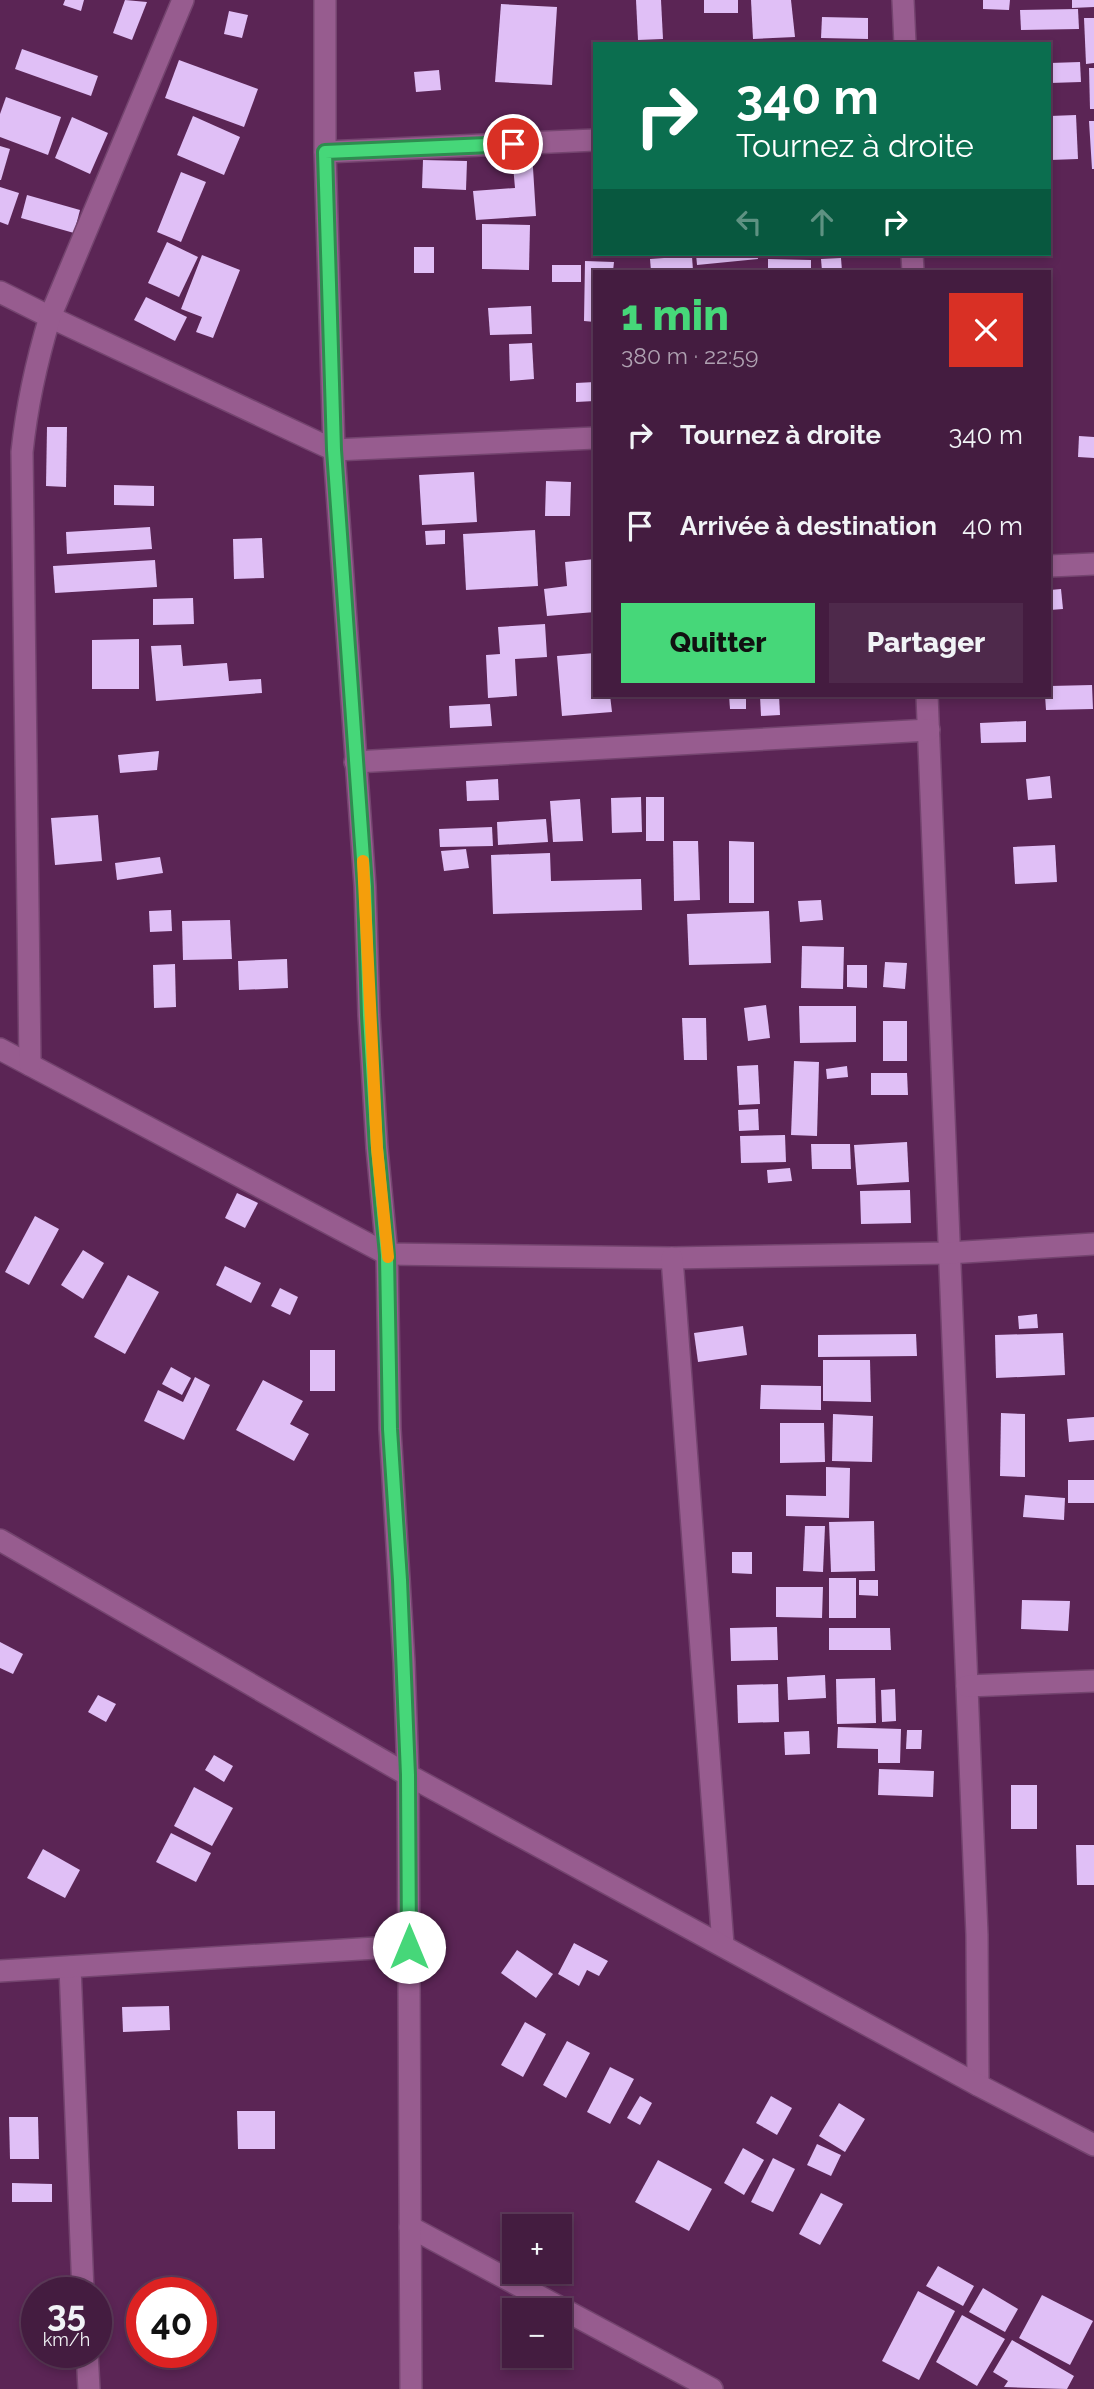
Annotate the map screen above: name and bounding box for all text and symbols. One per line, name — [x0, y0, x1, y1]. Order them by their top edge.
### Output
text: 340 m — [736, 68, 879, 125]
icon: right — [621, 70, 712, 161]
pin — [483, 114, 543, 174]
icon: arrive — [494, 125, 532, 163]
text: Tournez à droite — [736, 127, 974, 164]
icon: left — [730, 203, 768, 241]
icon: ahead — [803, 203, 841, 241]
icon: right — [876, 203, 914, 241]
text: 1 min — [621, 291, 729, 340]
button: close — [949, 293, 1023, 367]
text: 380 m · 22:59 — [621, 342, 758, 369]
icon: right — [621, 416, 659, 454]
text: Tournez à droite — [680, 420, 881, 450]
text: 340 m — [948, 420, 1023, 450]
icon: arrive — [621, 507, 659, 545]
text: Arrivée à destination — [680, 511, 937, 541]
text: 40 m — [962, 511, 1023, 541]
button: Quitter — [621, 603, 815, 683]
button: Partager — [829, 603, 1023, 683]
position arrow — [372, 1910, 446, 1984]
map controls — [502, 2214, 572, 2368]
button: + — [502, 2214, 572, 2284]
speed limit sign: 40 — [126, 2277, 217, 2368]
text: 35 — [47, 2293, 86, 2334]
button: − — [502, 2298, 572, 2368]
text: km/h — [43, 2329, 90, 2350]

